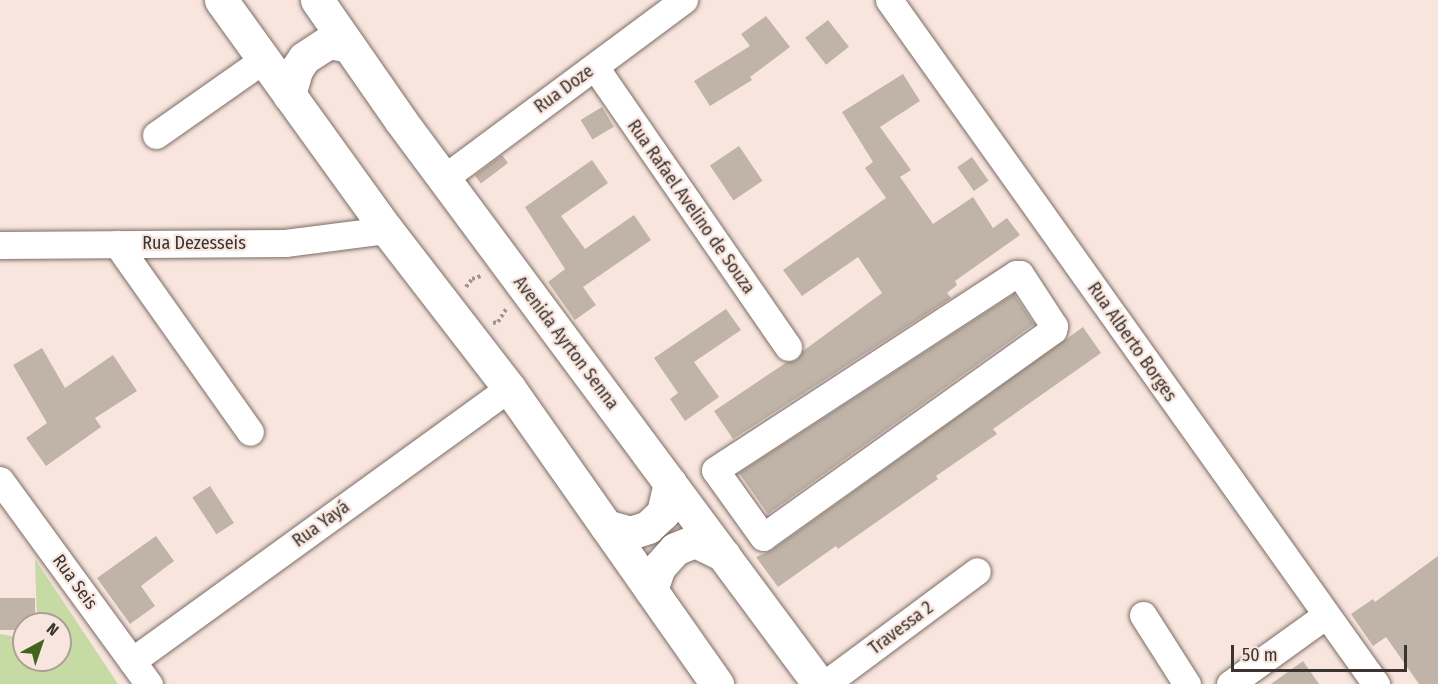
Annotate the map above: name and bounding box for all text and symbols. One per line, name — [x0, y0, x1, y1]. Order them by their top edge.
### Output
street label: Rua Doze — [530, 60, 598, 118]
street label: Rua Rafael Avelino de Souza — [623, 116, 759, 298]
street label: Rua Dezesseis — [142, 232, 246, 254]
street label: Avenida Ayrton Senna — [509, 272, 623, 414]
street label: Rua Alberto Borges — [1083, 278, 1181, 406]
street label: Rua Yayá — [288, 496, 354, 552]
street label: Rua Seis — [48, 550, 102, 614]
street label: Travessa 2 — [865, 597, 937, 659]
north arrow — [12, 612, 72, 672]
text: N — [43, 619, 62, 640]
scale bar — [1234, 633, 1410, 671]
text: 50 m — [1242, 644, 1278, 666]

